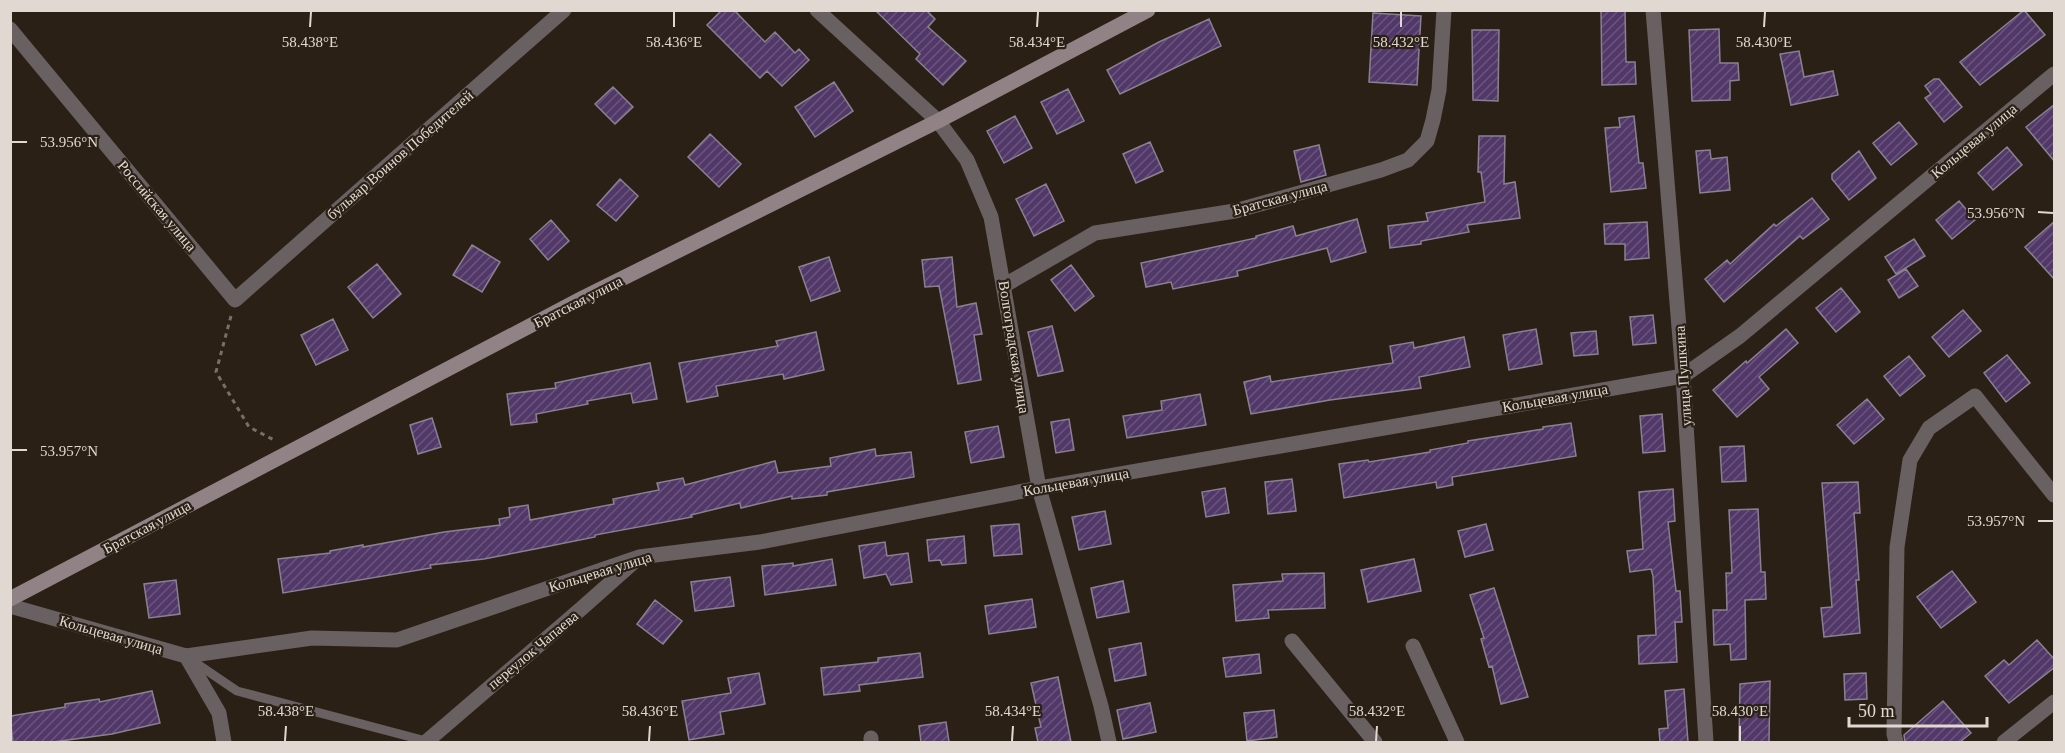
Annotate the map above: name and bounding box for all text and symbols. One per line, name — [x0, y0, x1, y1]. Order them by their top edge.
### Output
text: 58.438°E — [282, 34, 338, 50]
text: 58.436°E — [646, 34, 702, 50]
text: 58.434°E — [1009, 34, 1065, 50]
text: 58.432°E — [1373, 34, 1429, 50]
text: 58.430°E — [1736, 34, 1792, 50]
street label: бульвар Воинов Победителей — [324, 87, 476, 223]
street label: Кольцевая улица — [1928, 100, 2020, 181]
text: 53.956°N — [40, 134, 98, 150]
street label: Российская улица — [114, 157, 200, 255]
street label: Братская улица — [1231, 178, 1329, 218]
text: 53.956°N — [1967, 205, 2025, 221]
street label: Братская улица — [531, 273, 625, 331]
street label: Волгоградская улица — [996, 280, 1032, 415]
street label: улица Пушкина — [1671, 325, 1694, 427]
street label: Кольцевая улица — [1501, 381, 1609, 415]
text: 53.957°N — [40, 443, 98, 459]
street label: Кольцевая улица — [1022, 465, 1130, 499]
street label: Братская улица — [100, 497, 194, 557]
text: 53.957°N — [1967, 513, 2025, 529]
street label: Кольцевая улица — [547, 549, 654, 595]
street label: переулок Чапаева — [485, 608, 581, 692]
street label: Кольцевая улица — [57, 613, 165, 658]
scale bar — [1849, 690, 1987, 728]
text: 50 m — [1858, 701, 1895, 721]
text: 58.438°E — [258, 703, 314, 719]
text: 58.436°E — [622, 703, 678, 719]
text: 58.434°E — [985, 703, 1041, 719]
text: 58.432°E — [1349, 703, 1405, 719]
text: 58.430°E — [1712, 703, 1768, 719]

